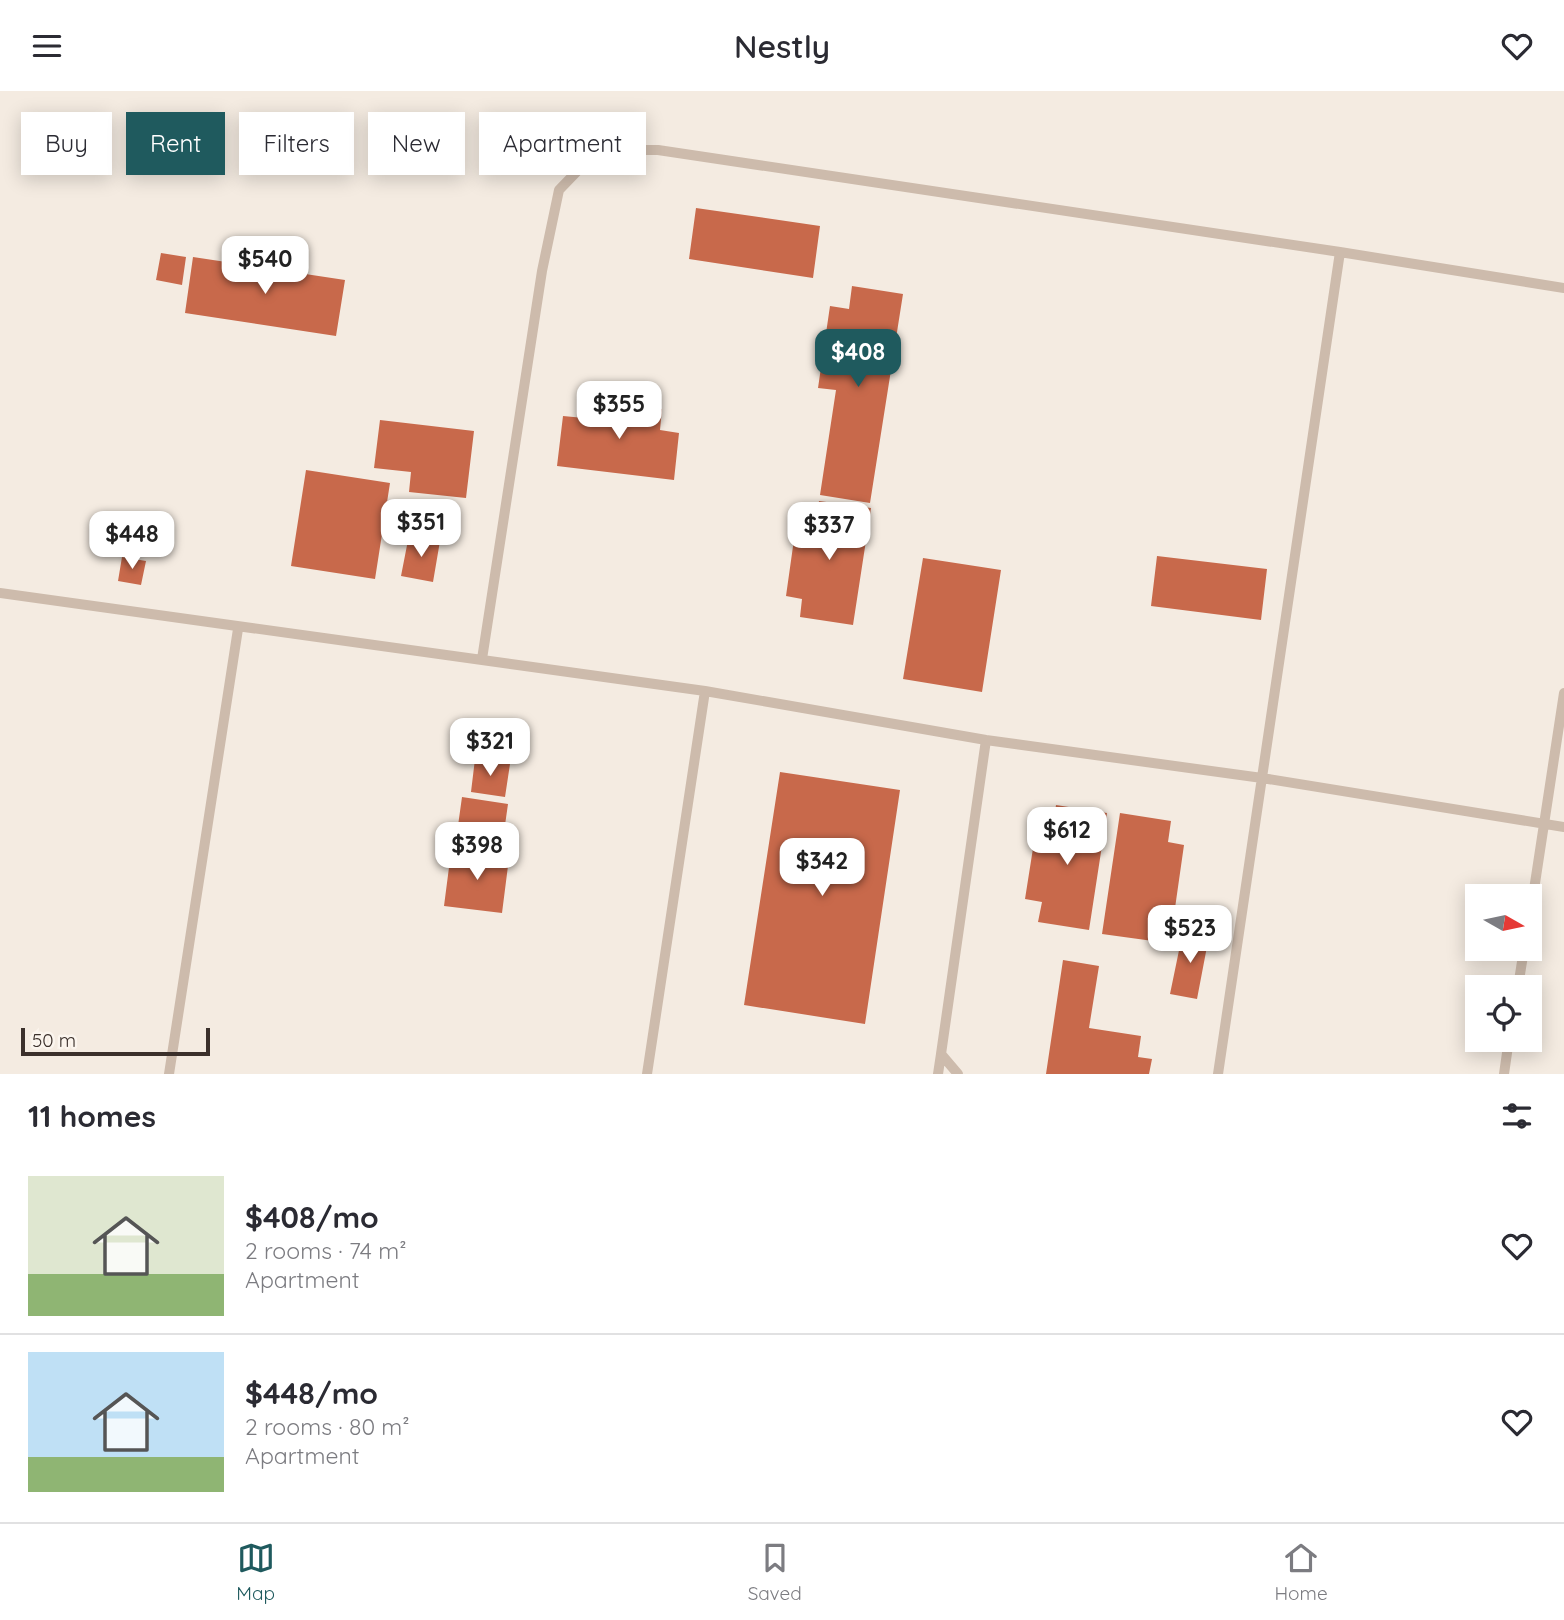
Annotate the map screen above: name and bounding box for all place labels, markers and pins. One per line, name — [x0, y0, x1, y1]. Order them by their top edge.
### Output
pin: $540 — [224, 237, 306, 296]
pin: $408 — [817, 329, 899, 389]
pin: $355 — [578, 381, 660, 441]
pin: $351 — [380, 499, 462, 559]
pin: $337 — [788, 503, 870, 562]
pin: $448 — [91, 511, 173, 571]
pin: $321 — [449, 719, 531, 778]
pin: $612 — [1026, 807, 1108, 867]
pin: $398 — [436, 823, 518, 882]
pin: $342 — [781, 839, 863, 898]
pin: $523 — [1149, 905, 1231, 965]

